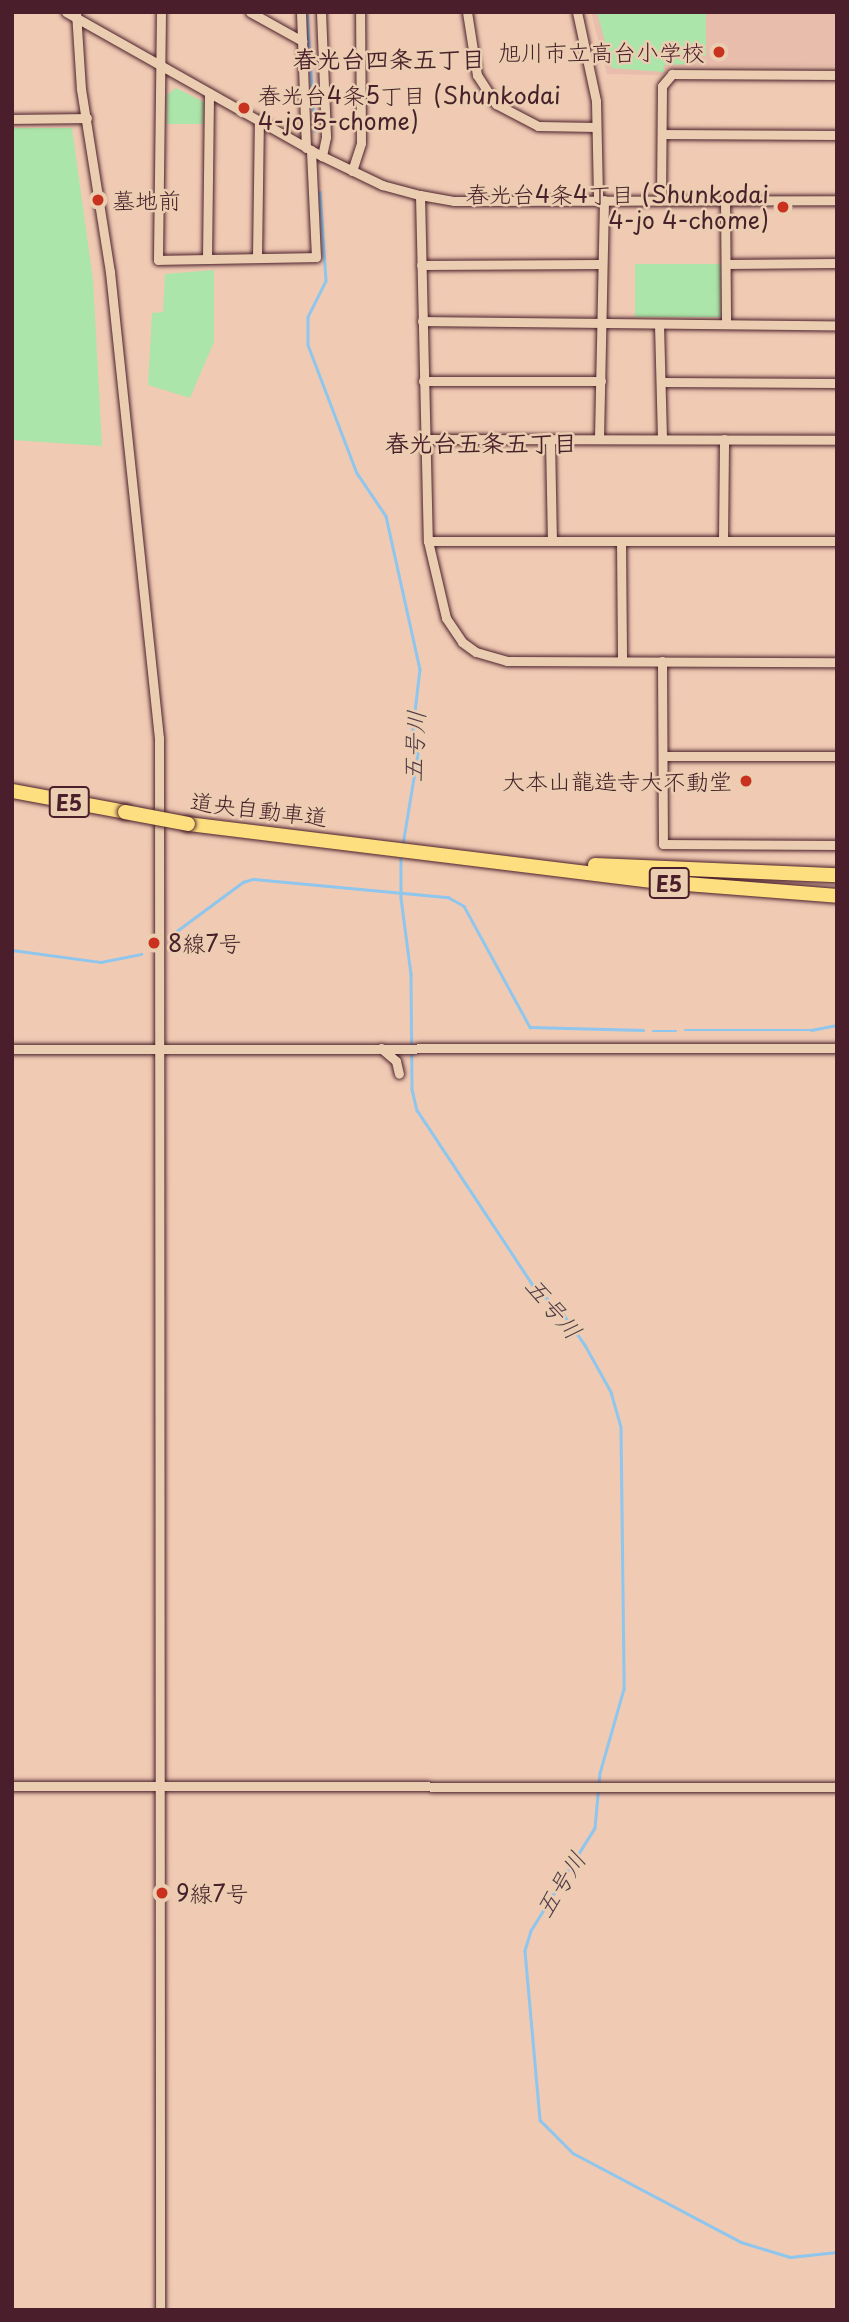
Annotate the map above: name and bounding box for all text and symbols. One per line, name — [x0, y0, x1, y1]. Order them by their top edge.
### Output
place label: 旭川市立高台小学校 — [498, 38, 705, 66]
marker: 旭川市立高台小学校 — [711, 44, 727, 60]
district label: 春光台四条五丁目 — [293, 45, 485, 73]
place label: 春光台4条5丁目 (Shunkodai 4-jo 5-chome) — [258, 81, 561, 135]
marker: 春光台4条5丁目 (Shunkodai 4-jo 5-chome) — [236, 100, 252, 116]
place label: 春光台4条4丁目 (Shunkodai 4-jo 4-chome) — [466, 180, 769, 234]
place label: 墓地前 — [112, 186, 181, 214]
marker: 墓地前 — [90, 192, 106, 208]
marker: 春光台4条4丁目 (Shunkodai 4-jo 4-chome) — [775, 199, 791, 215]
district label: 春光台五条五丁目 — [385, 429, 577, 457]
water label: 五号川 — [398, 709, 430, 783]
place label: 大本山龍造寺大不動堂 — [502, 767, 732, 795]
marker: 大本山龍造寺大不動堂 — [738, 773, 754, 789]
road number: E5 — [48, 784, 90, 820]
street label: 道央自動車道 — [189, 787, 329, 831]
road number: E5 — [648, 866, 690, 900]
place label: 8線7号 — [168, 929, 241, 957]
marker: 8線7号 — [146, 935, 162, 951]
water label: 五号川 — [520, 1271, 588, 1345]
water label: 五号川 — [529, 1846, 591, 1922]
place label: 9線7号 — [176, 1879, 249, 1907]
marker: 9線7号 — [154, 1885, 170, 1901]

